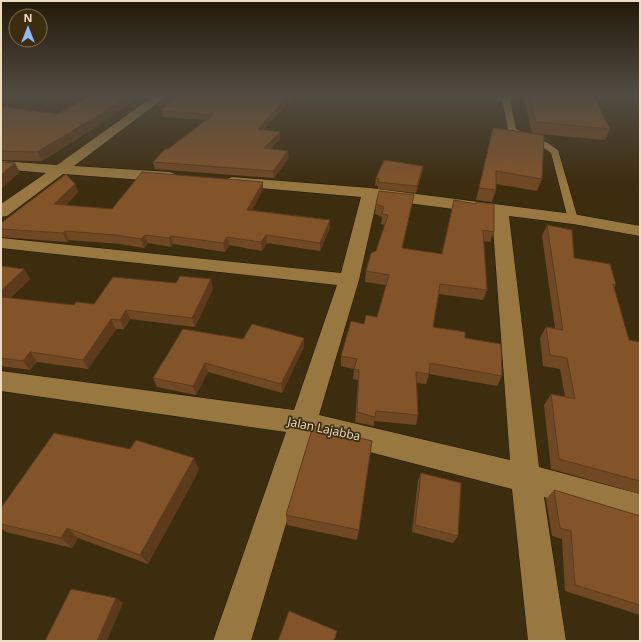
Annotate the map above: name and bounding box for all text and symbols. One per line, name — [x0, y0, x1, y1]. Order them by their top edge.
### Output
north arrow — [8, 8, 48, 48]
text: N — [24, 10, 32, 25]
street label: Jalan Lajabba — [285, 412, 362, 445]

